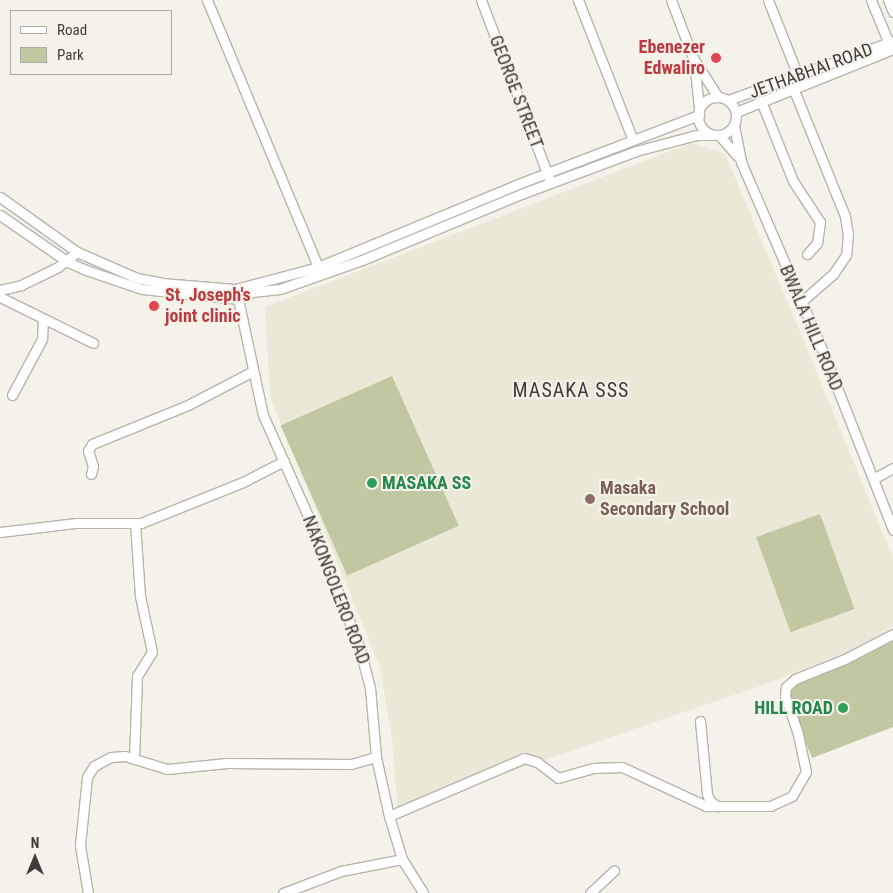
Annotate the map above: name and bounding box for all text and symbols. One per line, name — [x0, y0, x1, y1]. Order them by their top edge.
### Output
legend — [10, 10, 172, 75]
text: Road — [57, 21, 87, 39]
street label: GEORGE STREET — [485, 32, 547, 152]
place label: Ebenezer Edwaliro — [639, 37, 705, 80]
street label: JETHABHAI ROAD — [746, 39, 876, 103]
text: Park — [57, 46, 84, 64]
marker: Ebenezer Edwaliro — [709, 51, 723, 65]
street label: BWALA HILL ROAD — [775, 262, 847, 394]
place label: St, Joseph's joint clinic — [165, 285, 251, 328]
marker: St, Joseph's joint clinic — [147, 299, 161, 313]
district label: MASAKA SSS — [511, 378, 631, 402]
place label: MASAKA SS — [382, 472, 471, 494]
marker: MASAKA SS — [366, 477, 378, 489]
place label: Masaka Secondary School — [600, 478, 729, 520]
marker: Masaka Secondary School — [584, 493, 596, 505]
street label: NAKONGOLERO ROAD — [298, 513, 374, 667]
place label: HILL ROAD — [754, 697, 833, 719]
marker: HILL ROAD — [837, 702, 849, 714]
north arrow — [10, 833, 60, 883]
text: N — [31, 835, 39, 851]

